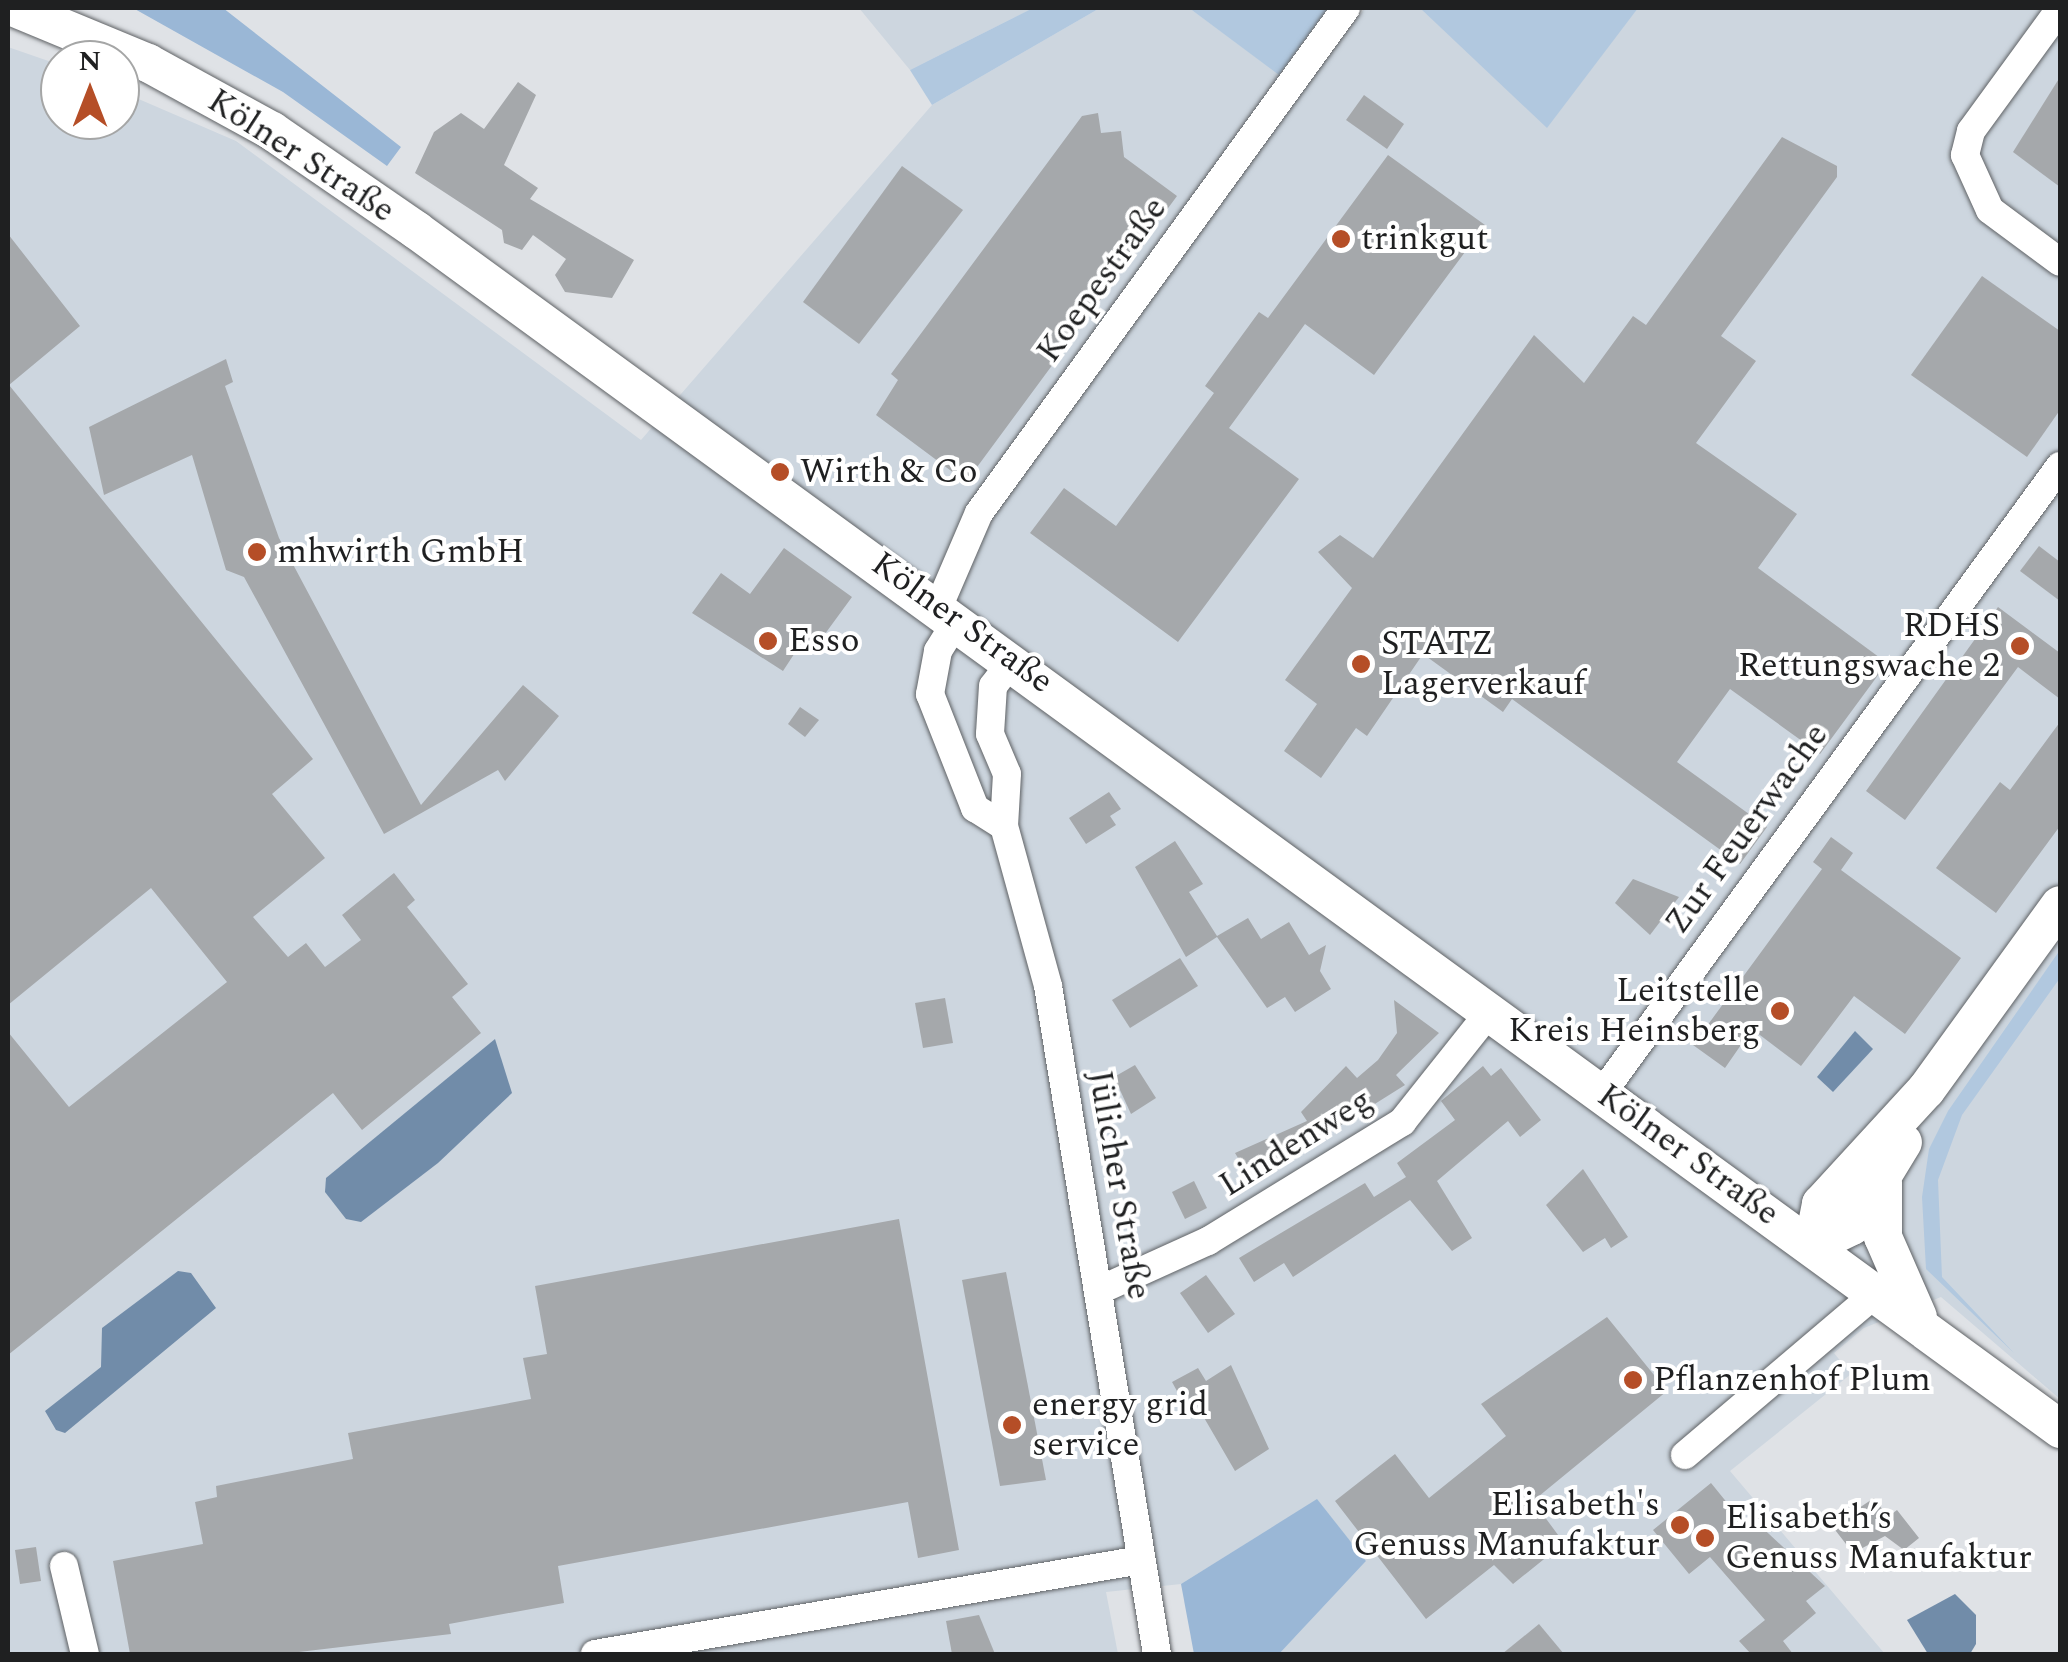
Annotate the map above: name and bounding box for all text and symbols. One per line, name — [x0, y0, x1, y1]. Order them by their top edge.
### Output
north arrow — [40, 40, 140, 140]
text: N — [79, 40, 101, 83]
street label: Kölner Straße — [200, 80, 402, 232]
street label: Koepestraße — [1028, 189, 1176, 371]
place label: trinkgut — [1361, 218, 1489, 260]
marker: trinkgut — [1330, 228, 1352, 250]
place label: Wirth & Co — [800, 451, 978, 493]
marker: Wirth & Co — [769, 461, 791, 483]
place label: mhwirth GmbH — [277, 531, 524, 573]
marker: mhwirth GmbH — [246, 541, 268, 563]
street label: Kölner Straße — [863, 543, 1061, 703]
place label: RDHS Rettungswache 2 — [1738, 605, 2000, 687]
place label: Esso — [788, 620, 860, 662]
place label: STATZ Lagerverkauf — [1381, 623, 1585, 705]
marker: Esso — [757, 630, 779, 652]
marker: RDHS Rettungswache 2 — [2009, 635, 2031, 657]
marker: STATZ Lagerverkauf — [1350, 653, 1372, 675]
street label: Zur Feuerwache — [1656, 715, 1838, 943]
place label: Leitstelle Kreis Heinsberg — [1508, 970, 1760, 1052]
marker: Leitstelle Kreis Heinsberg — [1769, 1000, 1791, 1022]
street label: Jülicher Straße — [1078, 1067, 1160, 1303]
street label: Kölner Straße — [1589, 1075, 1787, 1235]
street label: Lindenweg — [1212, 1080, 1380, 1206]
place label: Pflanzenhof Plum — [1653, 1359, 1931, 1401]
marker: Pflanzenhof Plum — [1622, 1369, 1644, 1391]
place label: energy grid service — [1032, 1384, 1208, 1466]
marker: energy grid service — [1001, 1414, 1023, 1436]
place label: Elisabeth's Genuss Manufaktur — [1353, 1484, 1660, 1566]
place label: Elisabeth’s Genuss Manufaktur — [1725, 1497, 2032, 1579]
marker: Elisabeth's Genuss Manufaktur — [1669, 1514, 1691, 1536]
marker: Elisabeth’s Genuss Manufaktur — [1694, 1527, 1716, 1549]

